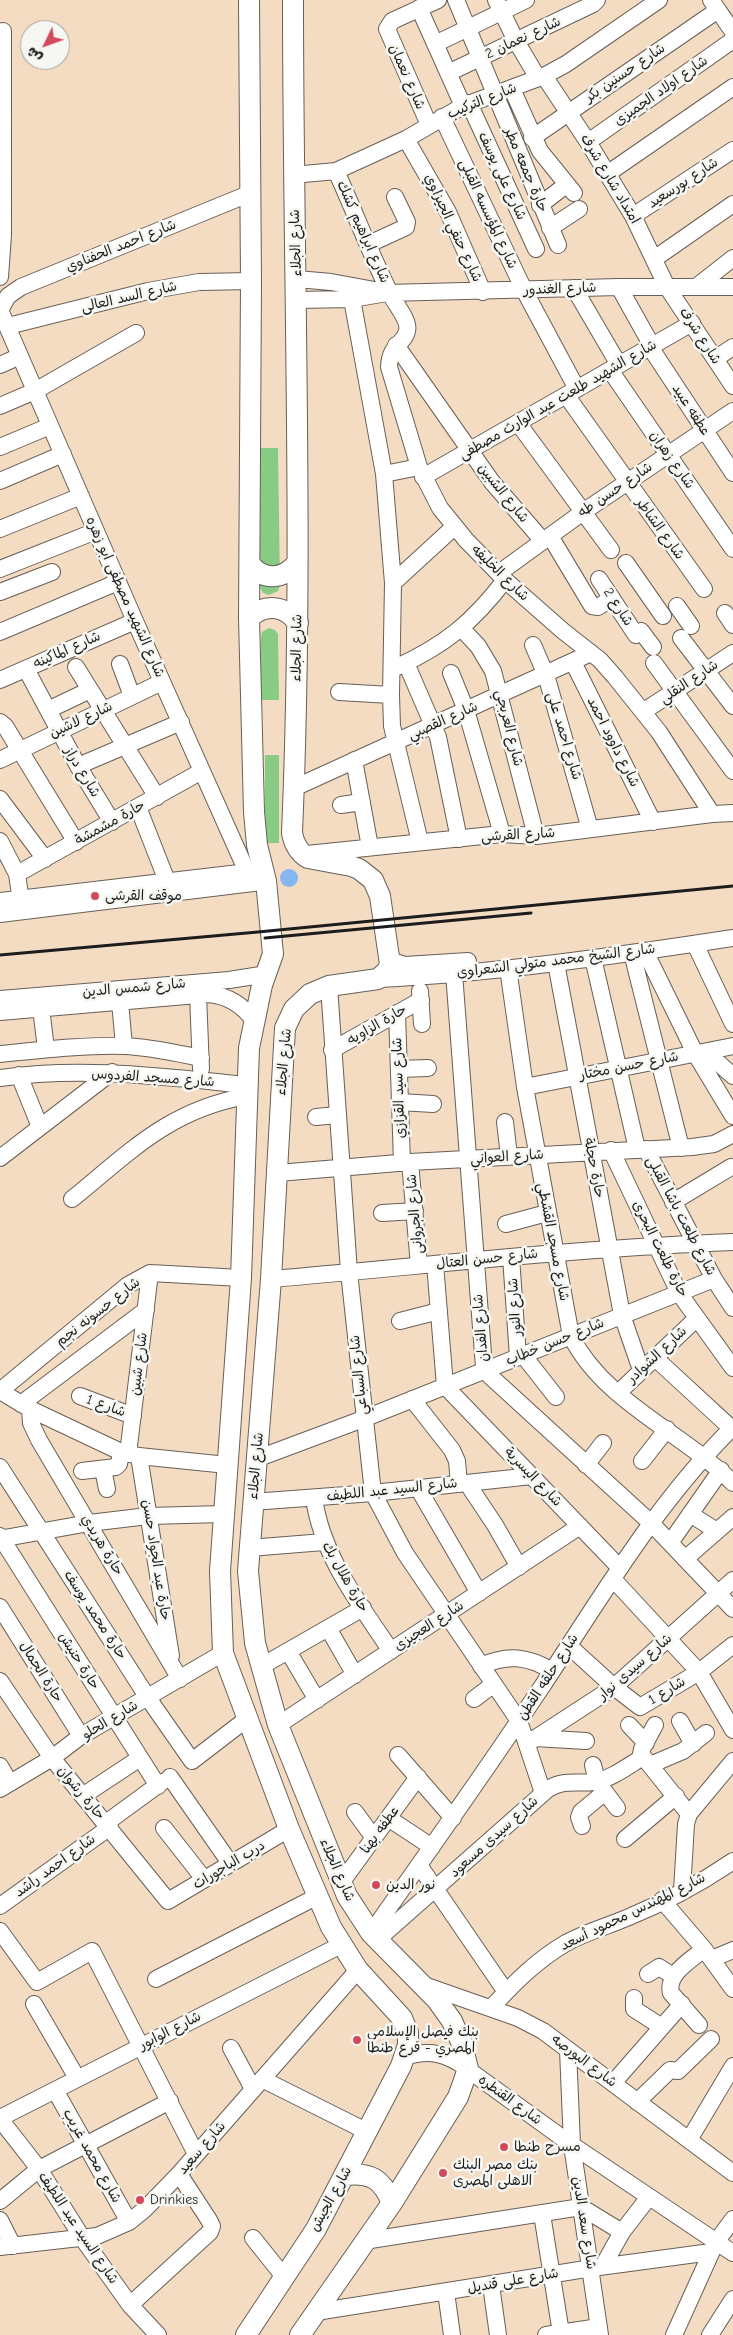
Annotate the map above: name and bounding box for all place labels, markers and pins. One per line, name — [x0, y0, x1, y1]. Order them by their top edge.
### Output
place label: موقف القرشى — [105, 888, 182, 904]
marker: موقف القرشى — [89, 890, 101, 902]
place label: نور الدين — [386, 1877, 435, 1893]
marker: نور الدين — [370, 1879, 382, 1891]
place label: بنك فيصل الإسلامي المصري - فرع طنطا — [367, 2024, 479, 2056]
marker: بنك فيصل الإسلامي المصري - فرع طنطا — [351, 2034, 363, 2046]
place label: مسرح طنطا — [514, 2139, 581, 2155]
marker: مسرح طنطا — [498, 2141, 510, 2153]
place label: بنك مصر البنك الاهلى المصرى — [453, 2157, 538, 2190]
marker: بنك مصر البنك الاهلى المصرى — [437, 2167, 449, 2179]
place label: Drinkies — [150, 2192, 198, 2208]
marker: Drinkies — [134, 2194, 146, 2206]

